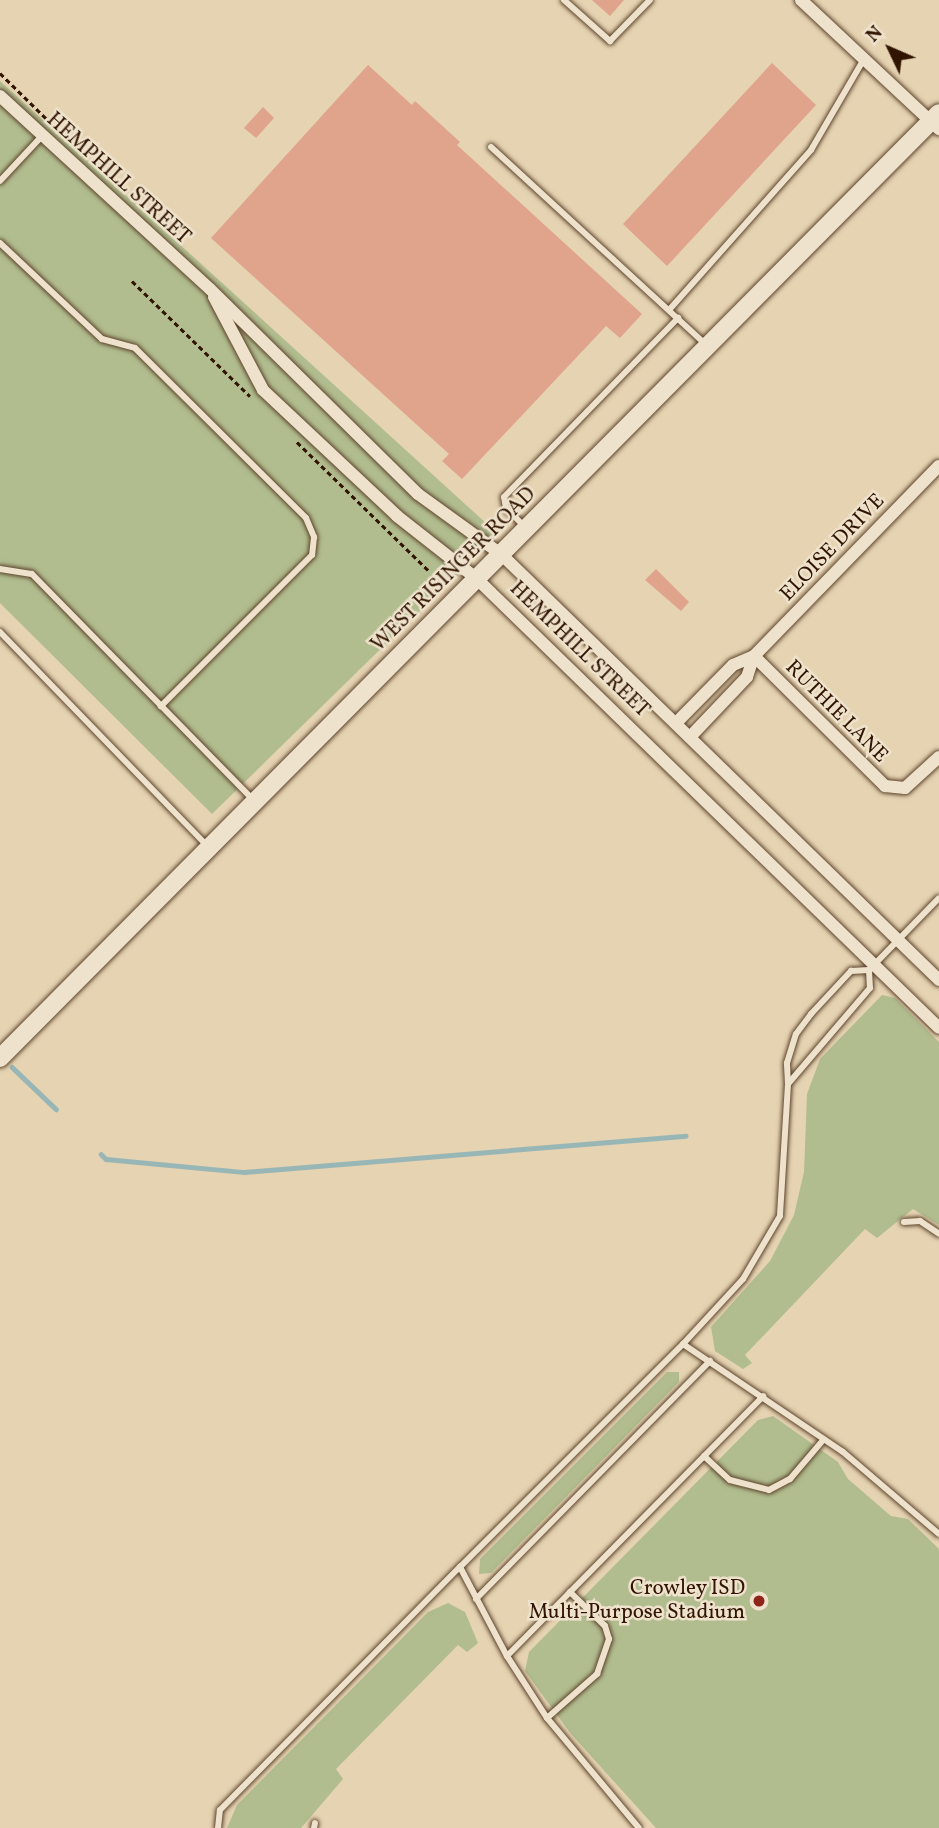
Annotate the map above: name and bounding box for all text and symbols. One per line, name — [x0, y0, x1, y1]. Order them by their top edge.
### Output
north arrow — [855, 14, 925, 84]
text: N — [861, 20, 889, 48]
street label: HEMPHILL STREET — [41, 108, 195, 250]
street label: WEST RISINGER ROAD — [366, 482, 542, 658]
street label: ELOISE DRIVE — [775, 489, 891, 607]
street label: HEMPHILL STREET — [504, 577, 654, 723]
street label: RUTHIE LANE — [779, 655, 893, 769]
place label: Crowley ISD Multi-Purpose Stadium — [529, 1576, 745, 1626]
marker: Crowley ISD Multi-Purpose Stadium — [751, 1593, 767, 1609]

